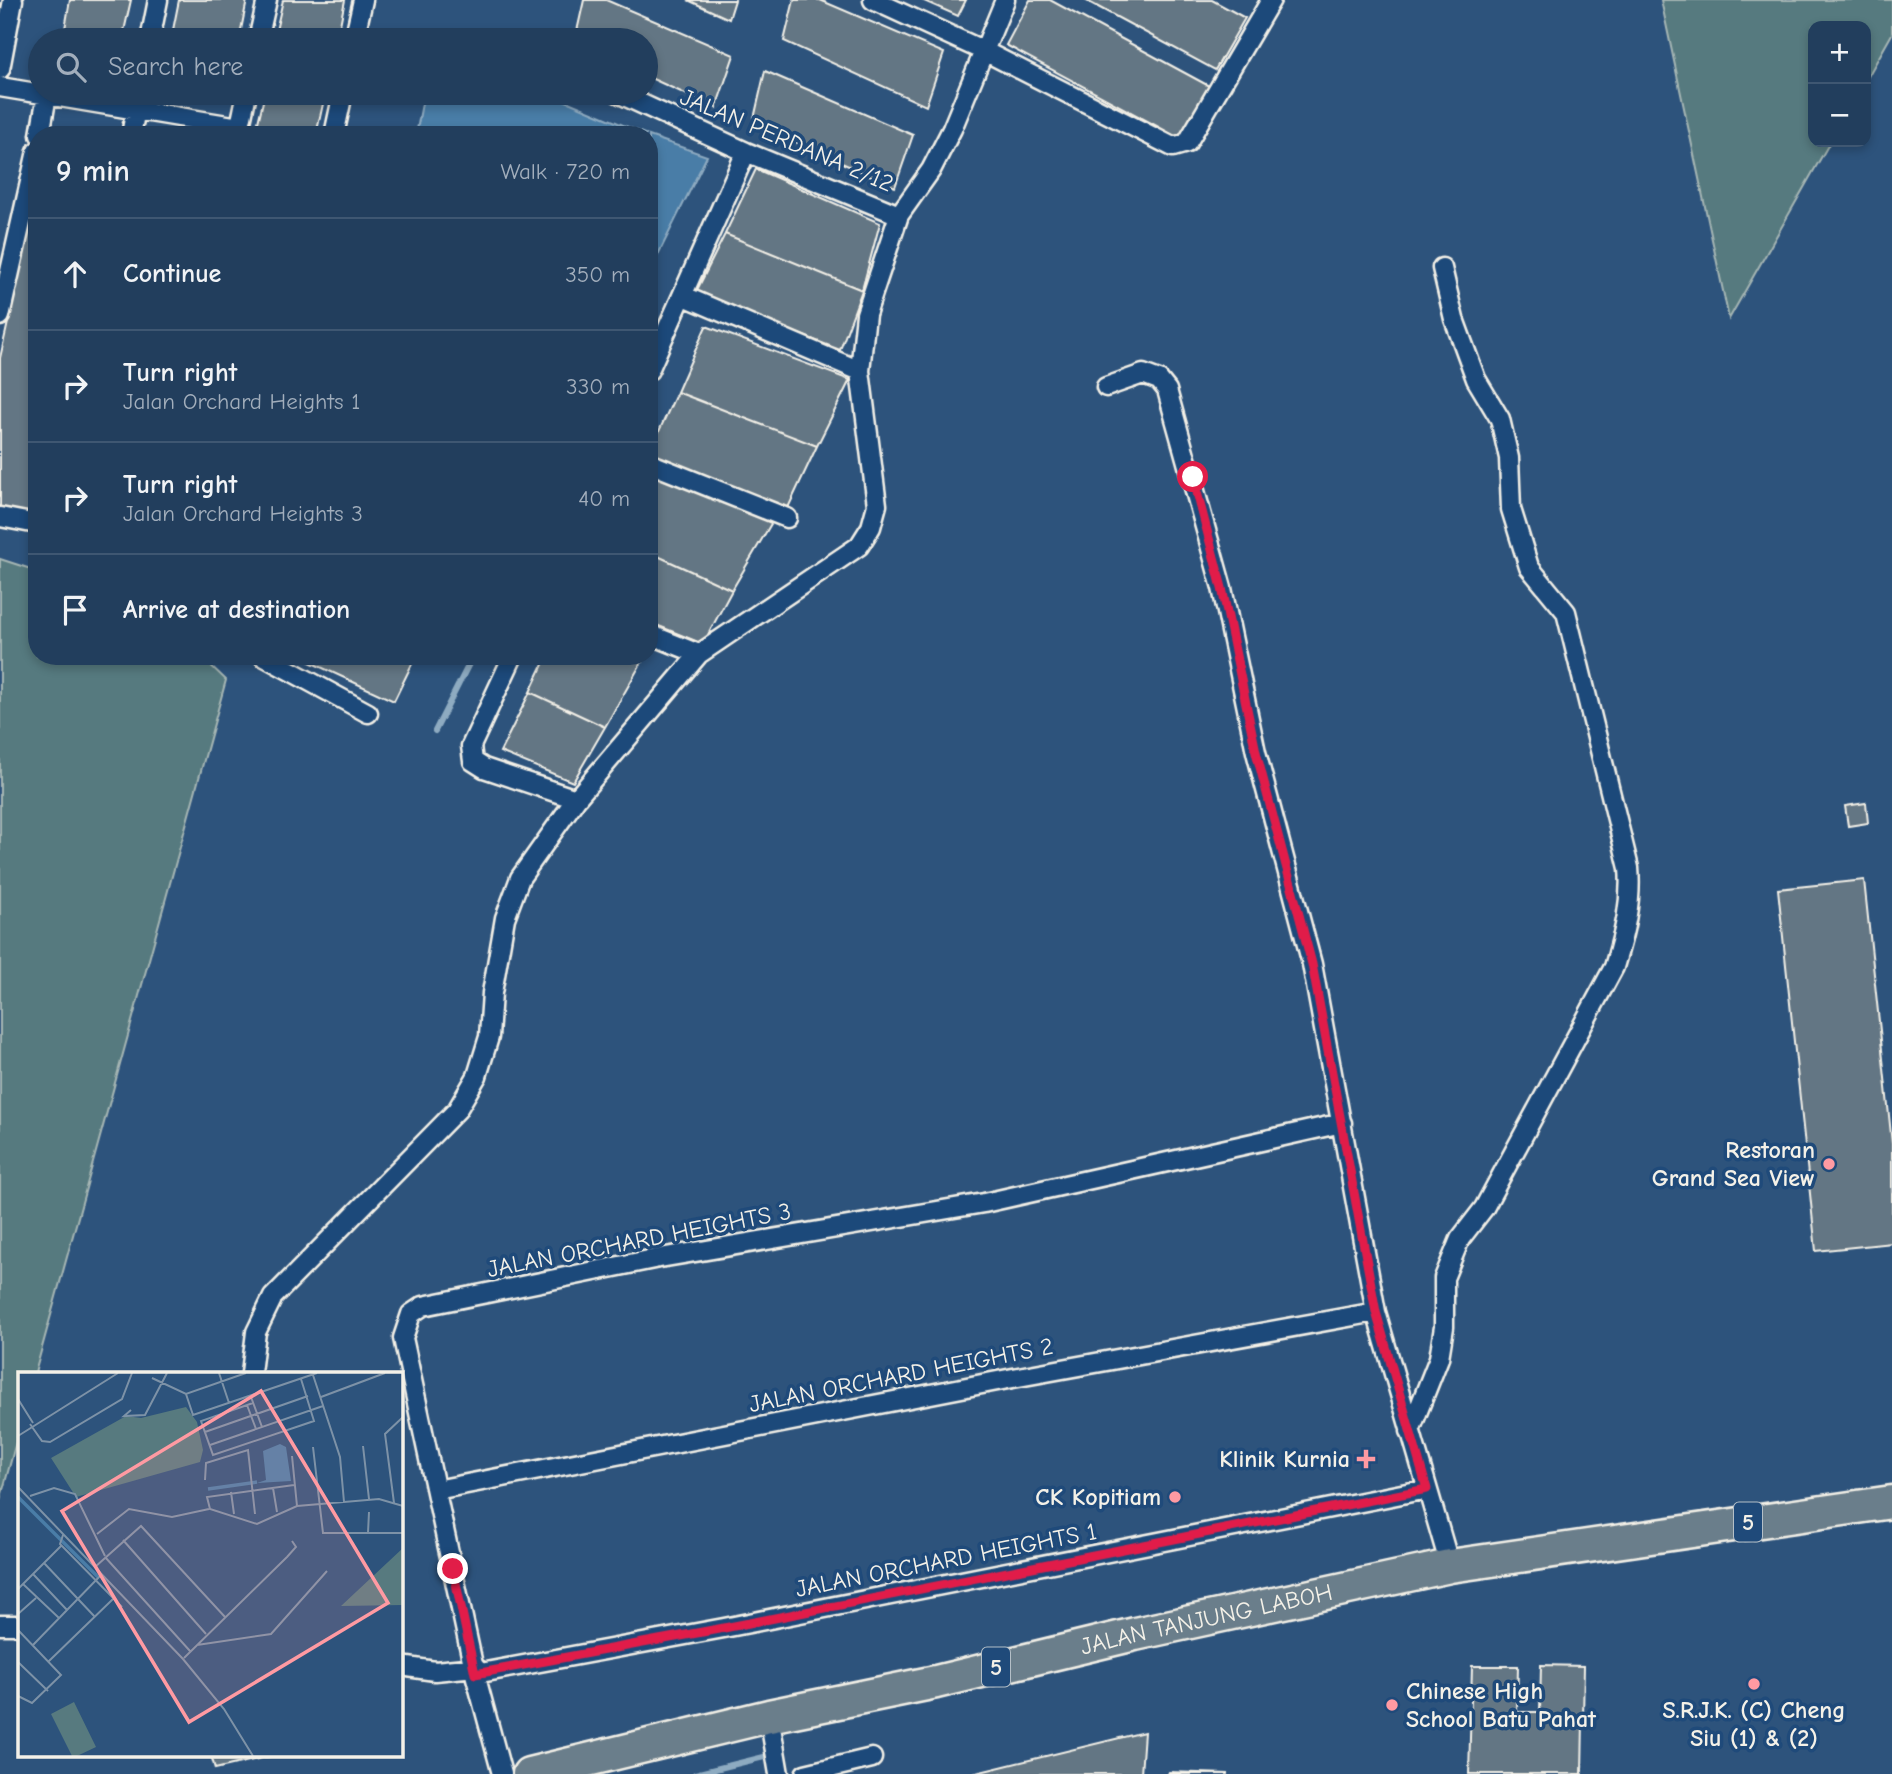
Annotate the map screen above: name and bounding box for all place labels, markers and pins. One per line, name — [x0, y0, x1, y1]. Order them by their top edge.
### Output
place label: Restoran Grand Sea View — [1652, 1136, 1815, 1192]
marker: Restoran Grand Sea View — [1821, 1156, 1837, 1172]
place label: Klinik Kurnia — [1219, 1445, 1350, 1473]
marker: Klinik Kurnia — [1356, 1449, 1376, 1469]
place label: CK Kopitiam — [1035, 1483, 1161, 1511]
marker: CK Kopitiam — [1167, 1489, 1183, 1505]
marker: S.R.J.K. (C) Cheng Siu (1) & (2) — [1746, 1676, 1762, 1692]
place label: Chinese High School Batu Pahat — [1406, 1677, 1597, 1733]
place label: S.R.J.K. (C) Cheng Siu (1) & (2) — [1663, 1696, 1846, 1752]
marker: Chinese High School Batu Pahat — [1384, 1697, 1400, 1713]

